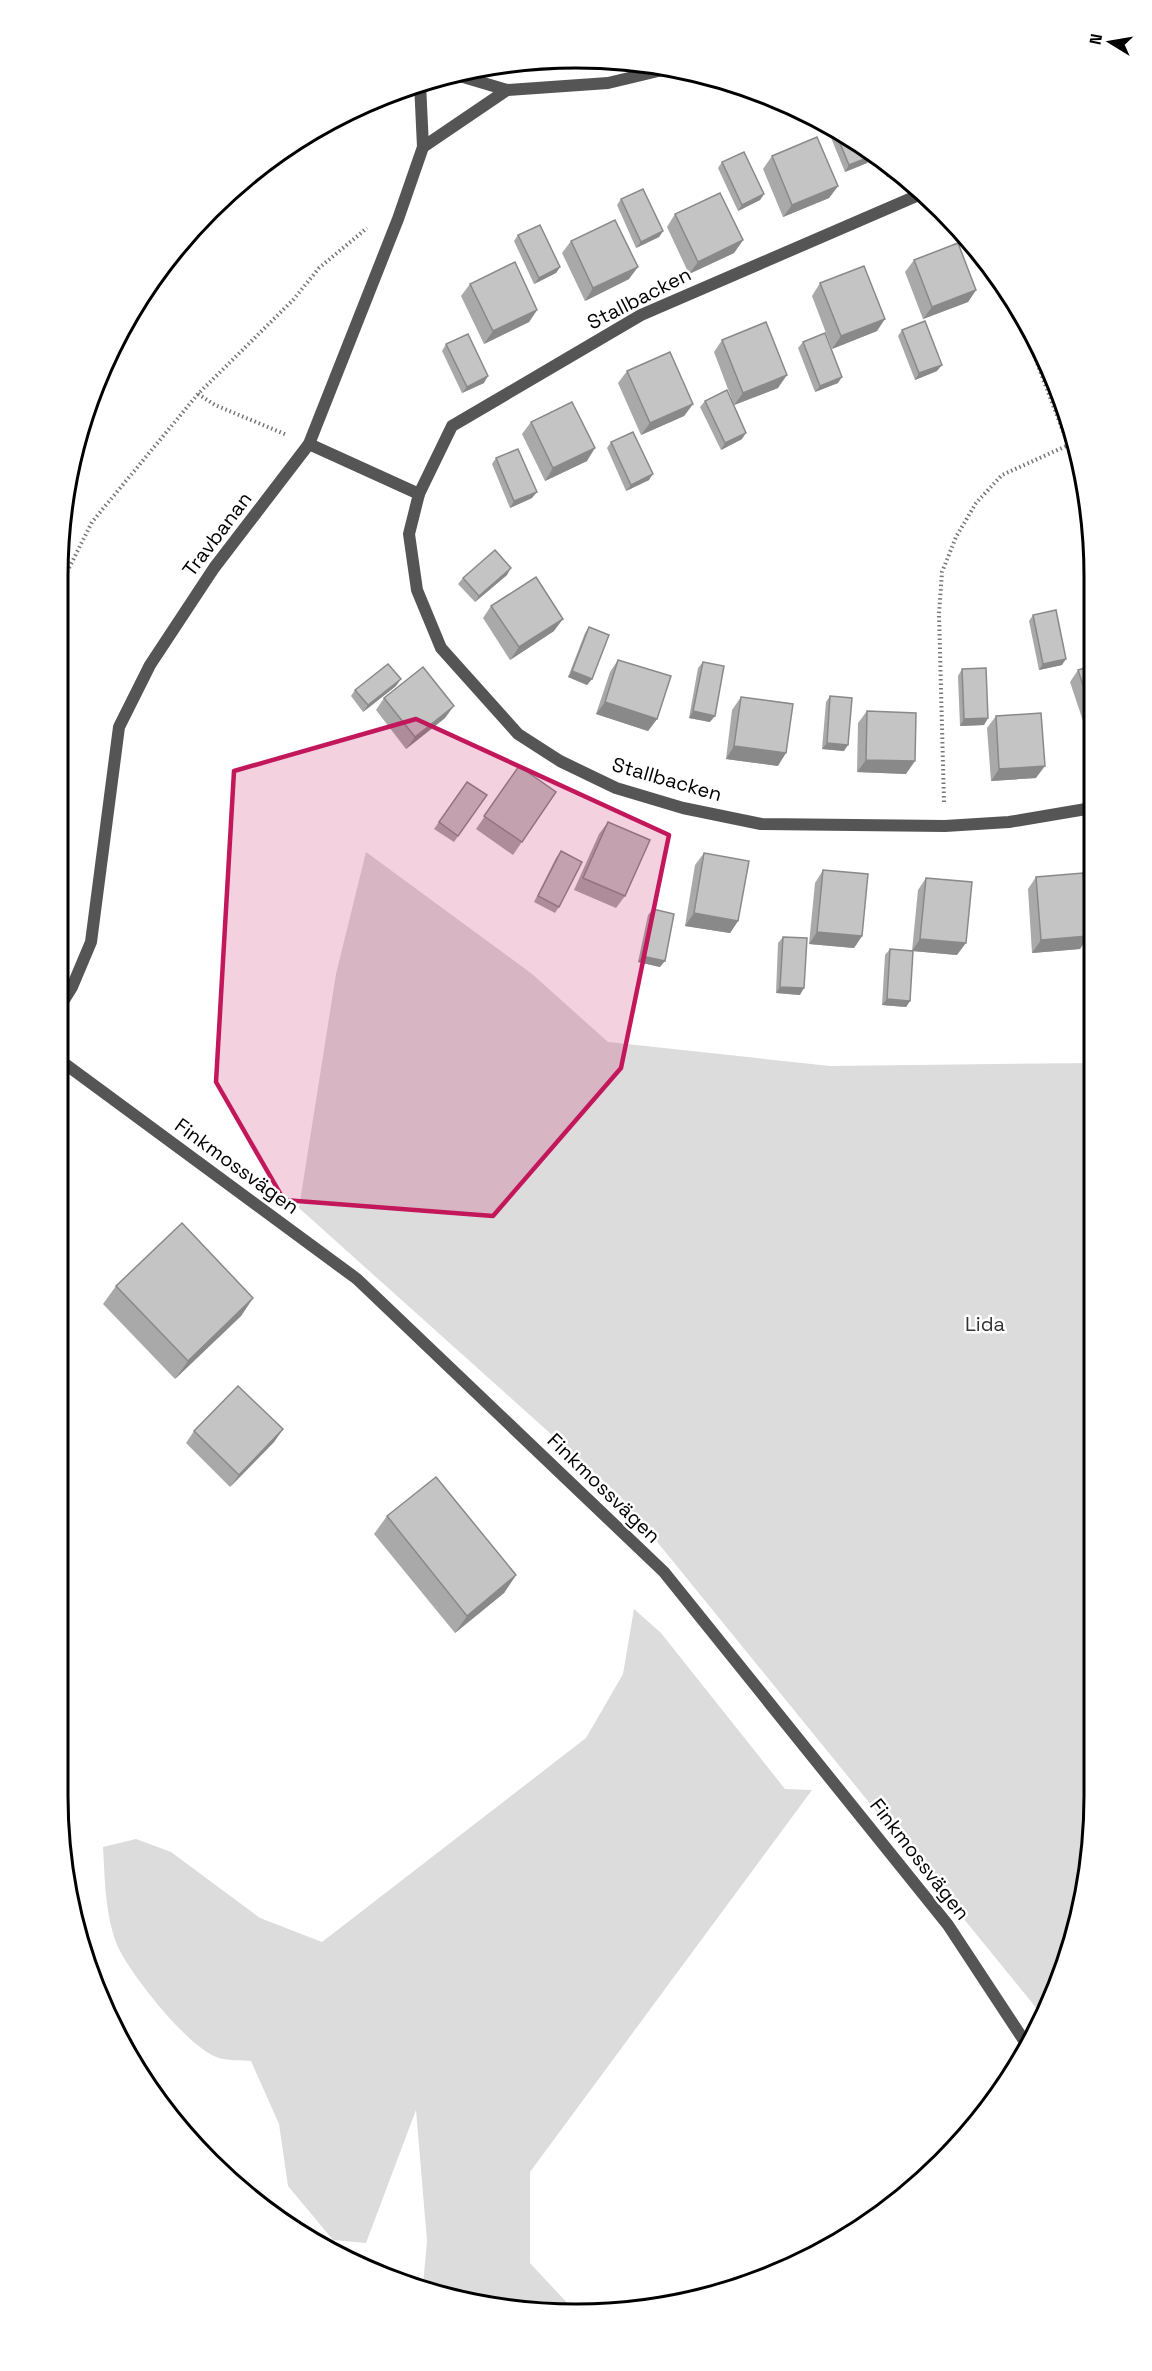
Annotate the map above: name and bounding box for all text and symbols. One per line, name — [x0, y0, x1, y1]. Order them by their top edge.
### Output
north arrow — [1080, 12, 1140, 72]
text: N — [1084, 32, 1107, 47]
street label: Stallbacken — [583, 261, 695, 335]
street label: Travbanan — [177, 486, 257, 582]
street label: Stallbacken — [609, 751, 725, 807]
street label: Finkmossvägen — [170, 1112, 304, 1220]
park label: Lida — [965, 1311, 1005, 1337]
street label: Finkmossvägen — [542, 1427, 666, 1549]
street label: Finkmossvägen — [864, 1793, 976, 1925]

